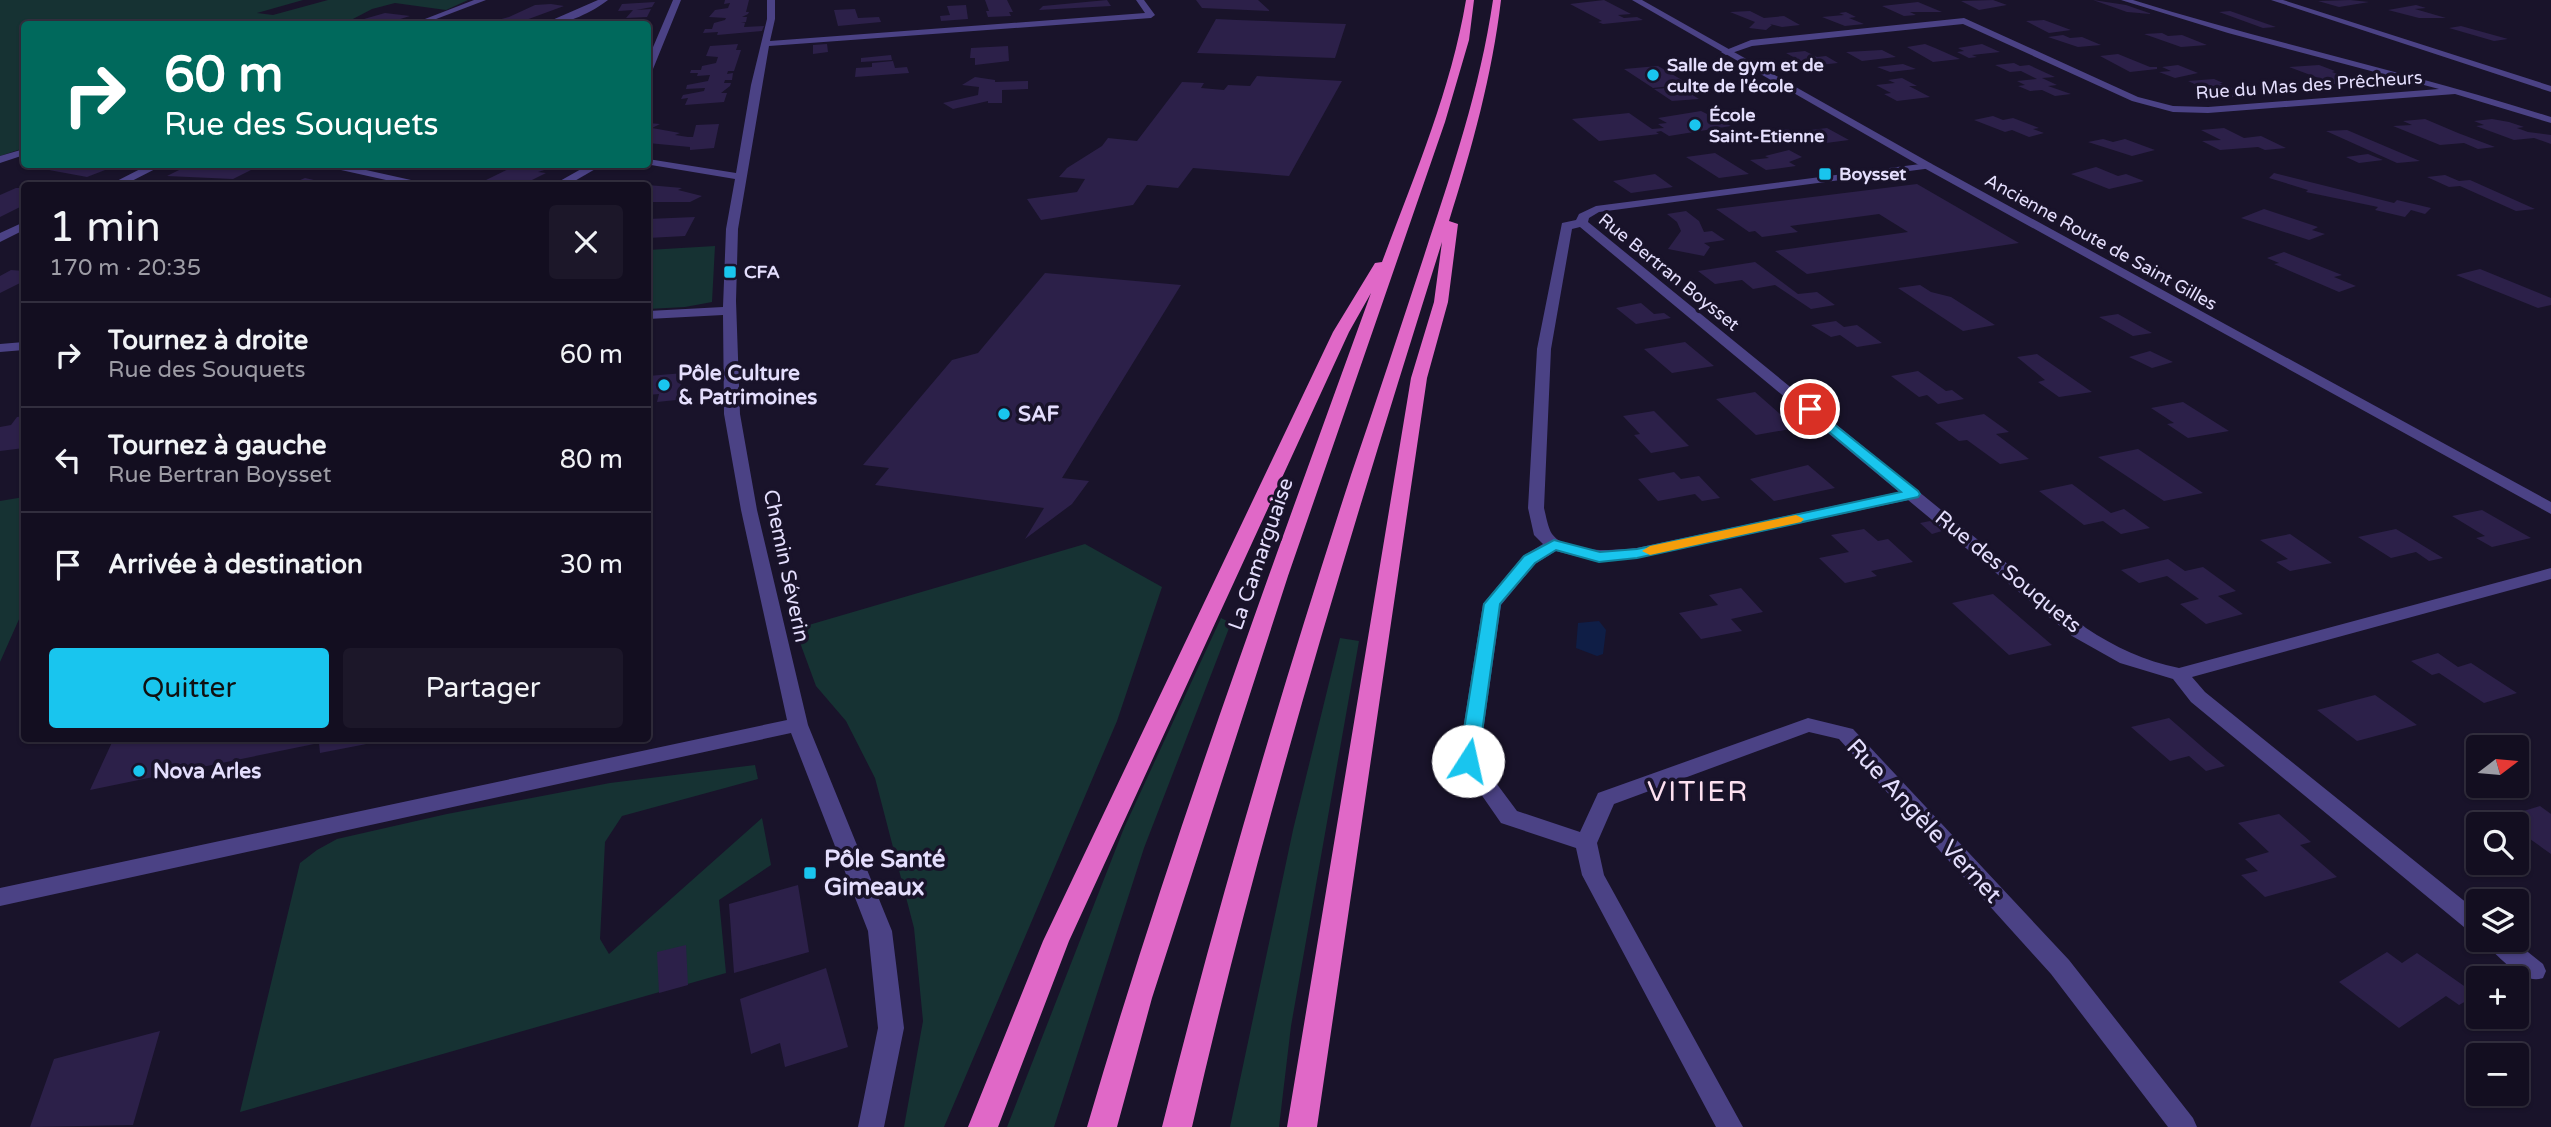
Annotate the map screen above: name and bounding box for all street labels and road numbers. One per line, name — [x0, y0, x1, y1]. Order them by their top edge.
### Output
street label: Rue du Mas des Prêcheurs — [2195, 66, 2423, 104]
street label: Ancienne Route de Saint Gilles — [1981, 169, 2221, 315]
street label: Rue Bertran Boysset — [1594, 208, 1744, 336]
street label: La Camarguaise — [1223, 474, 1299, 634]
street label: Chemin Séverin — [758, 487, 814, 645]
street label: Rue des Souquets — [1930, 506, 2086, 638]
street label: Rue Angèle Vernet — [1840, 733, 2008, 909]

